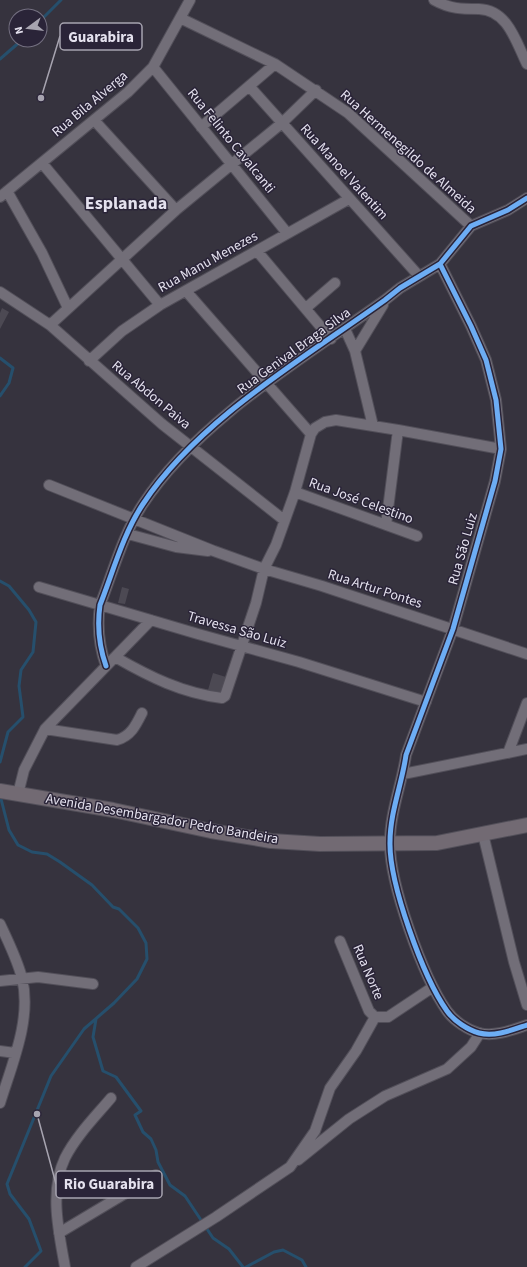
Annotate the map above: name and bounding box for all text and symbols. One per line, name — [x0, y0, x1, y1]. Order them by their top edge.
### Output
north arrow — [8, 8, 48, 48]
callout: Guarabira — [60, 23, 142, 50]
text: N — [11, 25, 27, 36]
text: Guarabira — [68, 27, 134, 48]
street label: Rua Bila Alverga — [48, 66, 132, 142]
street label: Rua Felinto Cavalcanti — [182, 84, 280, 198]
street label: Rua Hermenegildo de Almeida — [335, 85, 481, 219]
street label: Rua Manoel Valentim — [295, 120, 393, 224]
district label: Esplanada — [85, 191, 167, 216]
street label: Rua Manu Menezes — [155, 226, 262, 298]
street label: Rua Genival Braga Silva — [233, 303, 355, 399]
street label: Rua Abdon Paiva — [107, 356, 195, 434]
street label: Rua José Celestino — [306, 473, 416, 529]
street label: Rua São Luiz — [443, 511, 483, 587]
street label: Rua Artur Pontes — [325, 564, 425, 614]
street label: Travessa São Luiz — [185, 606, 289, 654]
street label: Avenida Desembargador Pedro Bandeira — [44, 789, 280, 849]
street label: Rua Norte — [347, 941, 389, 1003]
callout: Rio Guarabira — [56, 1171, 162, 1198]
text: Rio Guarabira — [64, 1174, 154, 1195]

